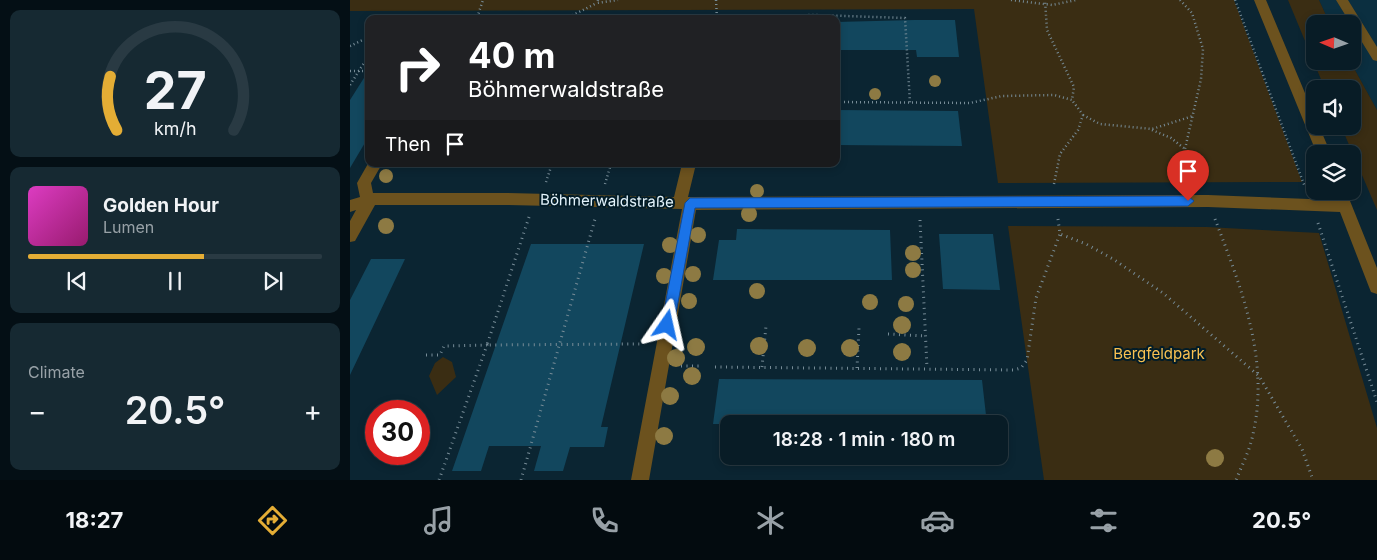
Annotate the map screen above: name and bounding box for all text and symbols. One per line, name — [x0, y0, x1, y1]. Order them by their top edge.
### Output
north arrow — [1306, 15, 1361, 70]
map controls — [1306, 15, 1361, 200]
text: 40 m — [468, 34, 556, 76]
icon: right — [385, 35, 450, 100]
text: 27 — [144, 59, 207, 122]
text: Böhmerwaldstraße — [468, 76, 664, 102]
button: sound — [1306, 80, 1361, 135]
text: km/h — [154, 118, 196, 139]
icon: arrive — [441, 130, 469, 158]
text: Then — [385, 133, 431, 156]
button: layers — [1306, 145, 1361, 200]
pin — [1167, 150, 1209, 201]
icon: arrive — [1174, 157, 1202, 185]
street label: Böhmerwaldstraße — [540, 190, 674, 211]
text: Golden Hour — [103, 194, 219, 217]
text: Lumen — [103, 217, 154, 237]
icon: previous — [63, 267, 91, 295]
icon: pause — [161, 267, 189, 295]
icon: next — [259, 267, 287, 295]
position arrow — [640, 298, 692, 350]
park label: Bergfeldpark — [1113, 344, 1206, 363]
text: Climate — [28, 362, 85, 382]
text: 20.5° — [125, 387, 225, 433]
text: − — [28, 394, 47, 428]
text: + — [303, 394, 322, 428]
speed limit sign: 30 — [365, 400, 430, 465]
text: 18:28 · 1 min · 180 m — [773, 428, 955, 451]
icon: directions — [255, 503, 290, 538]
icon: music — [421, 503, 456, 538]
icon: phone — [587, 503, 622, 538]
icon: climate — [753, 503, 788, 538]
icon: car — [920, 503, 955, 538]
icon: filters — [1086, 503, 1121, 538]
text: 18:27 — [66, 507, 123, 533]
text: 20.5° — [1252, 507, 1311, 533]

